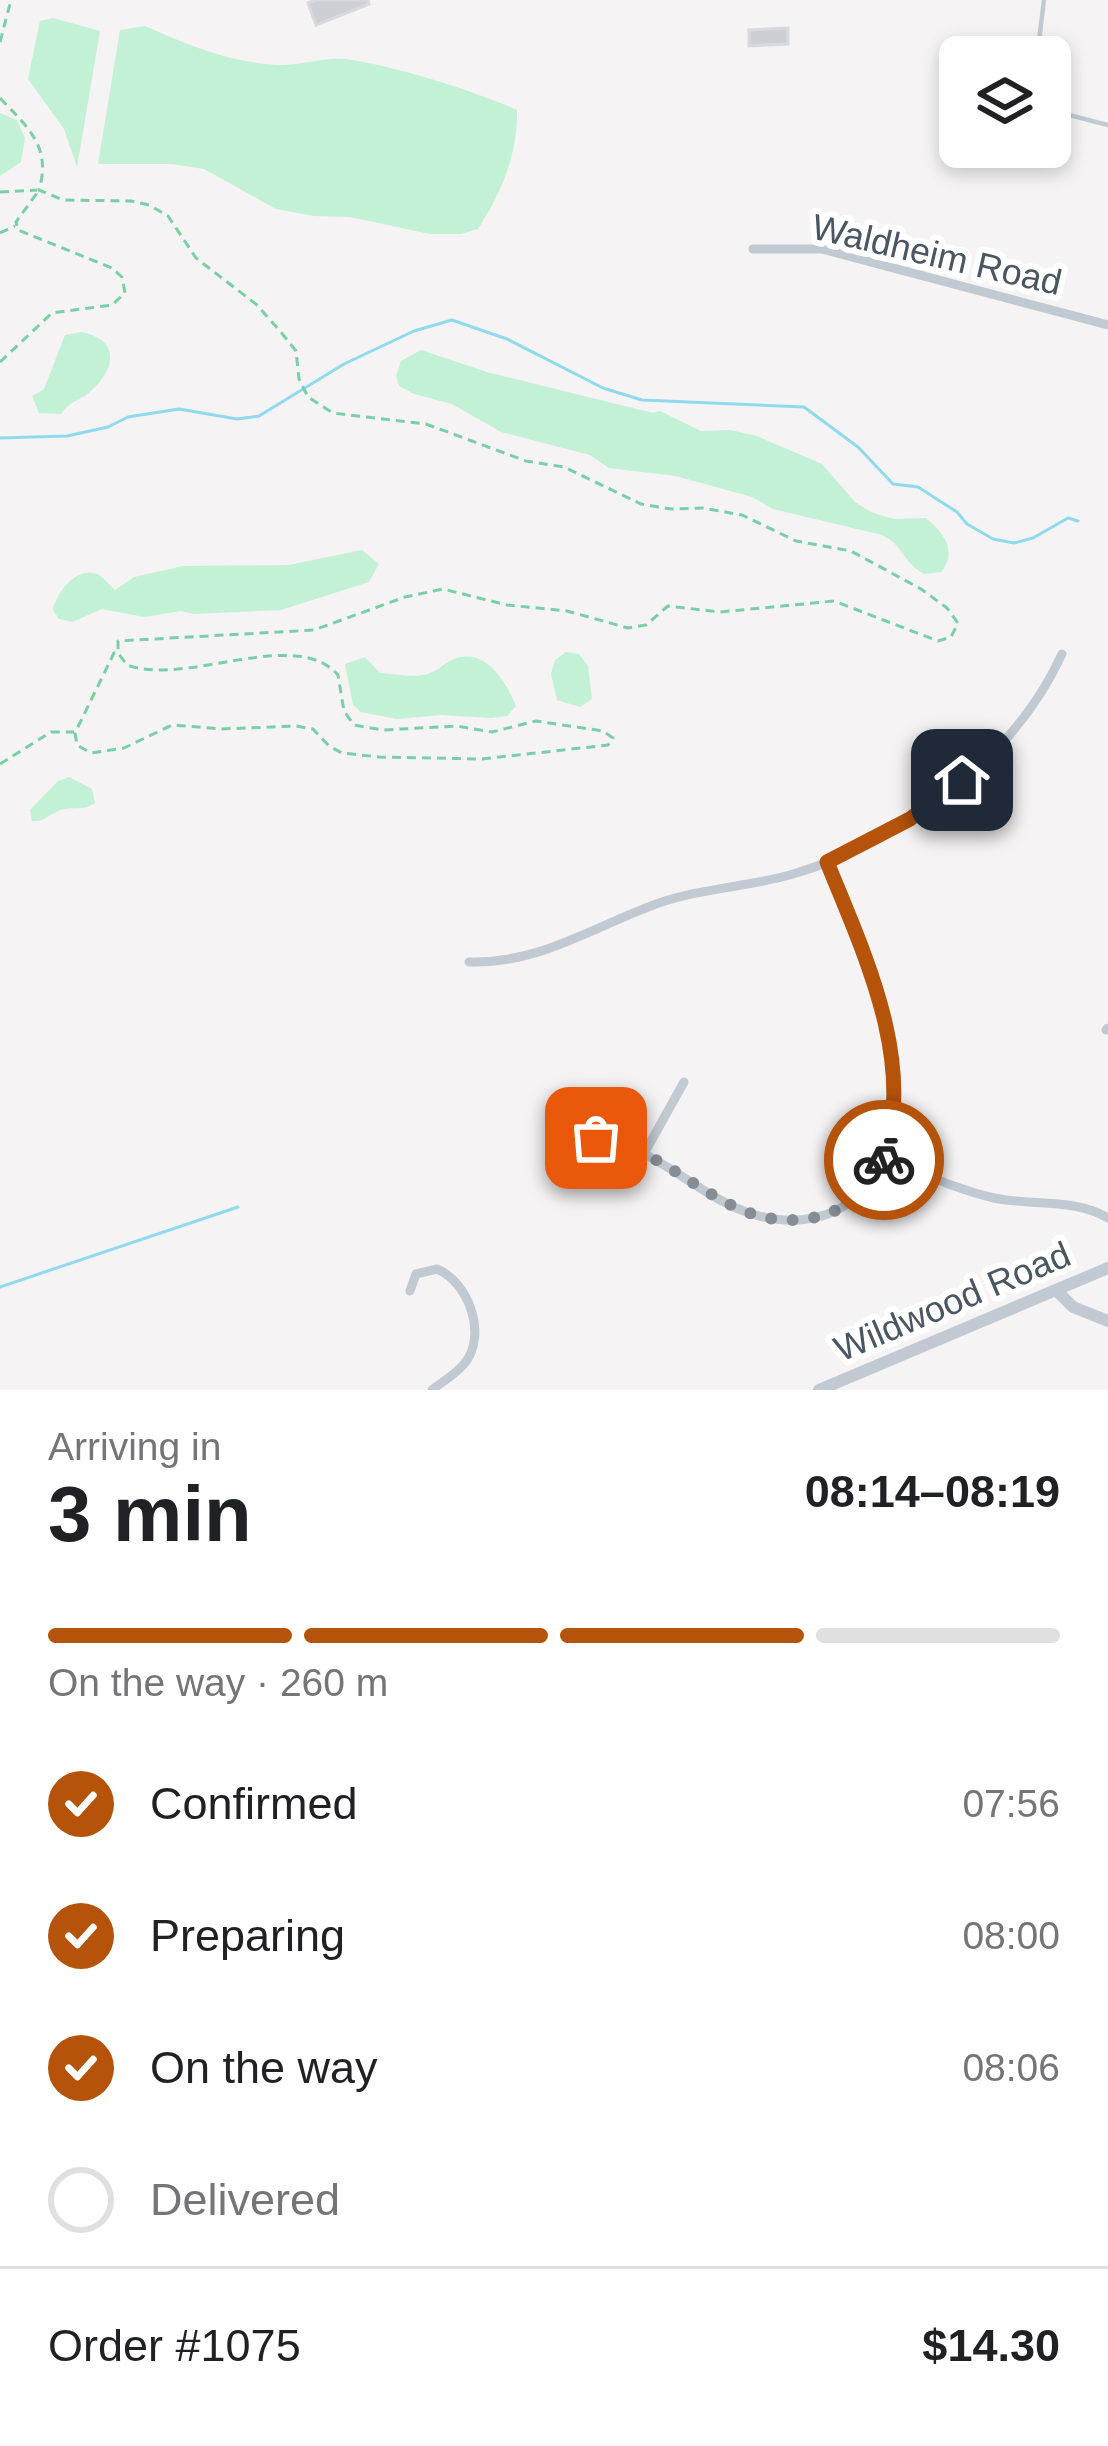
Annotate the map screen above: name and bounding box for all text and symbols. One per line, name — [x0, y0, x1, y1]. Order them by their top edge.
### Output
map controls — [939, 36, 1071, 168]
button: layers — [939, 36, 1071, 168]
street label: Waldheim Road — [808, 206, 1066, 303]
pin — [911, 729, 1013, 831]
icon: home — [929, 747, 995, 813]
pin — [545, 1087, 647, 1189]
courier — [824, 1100, 944, 1220]
icon: bag — [563, 1105, 629, 1171]
icon: bike — [851, 1127, 917, 1193]
street label: Wildwood Road — [828, 1233, 1076, 1370]
text: Arriving in — [48, 1425, 221, 1468]
text: 08:14–08:19 — [805, 1466, 1060, 1517]
text: 3 min — [48, 1470, 252, 1558]
text: On the way · 260 m — [48, 1661, 388, 1704]
icon: check — [48, 1771, 114, 1837]
text: Confirmed — [150, 1778, 358, 1829]
text: 07:56 — [962, 1782, 1060, 1825]
icon: check — [48, 1903, 114, 1969]
text: Preparing — [150, 1910, 345, 1961]
text: 08:00 — [962, 1914, 1060, 1957]
icon: check — [48, 2035, 114, 2101]
text: On the way — [150, 2042, 378, 2093]
text: 08:06 — [962, 2046, 1060, 2089]
text: Delivered — [150, 2174, 340, 2225]
text: Order #1075 — [48, 2320, 301, 2371]
text: $14.30 — [922, 2320, 1060, 2371]

